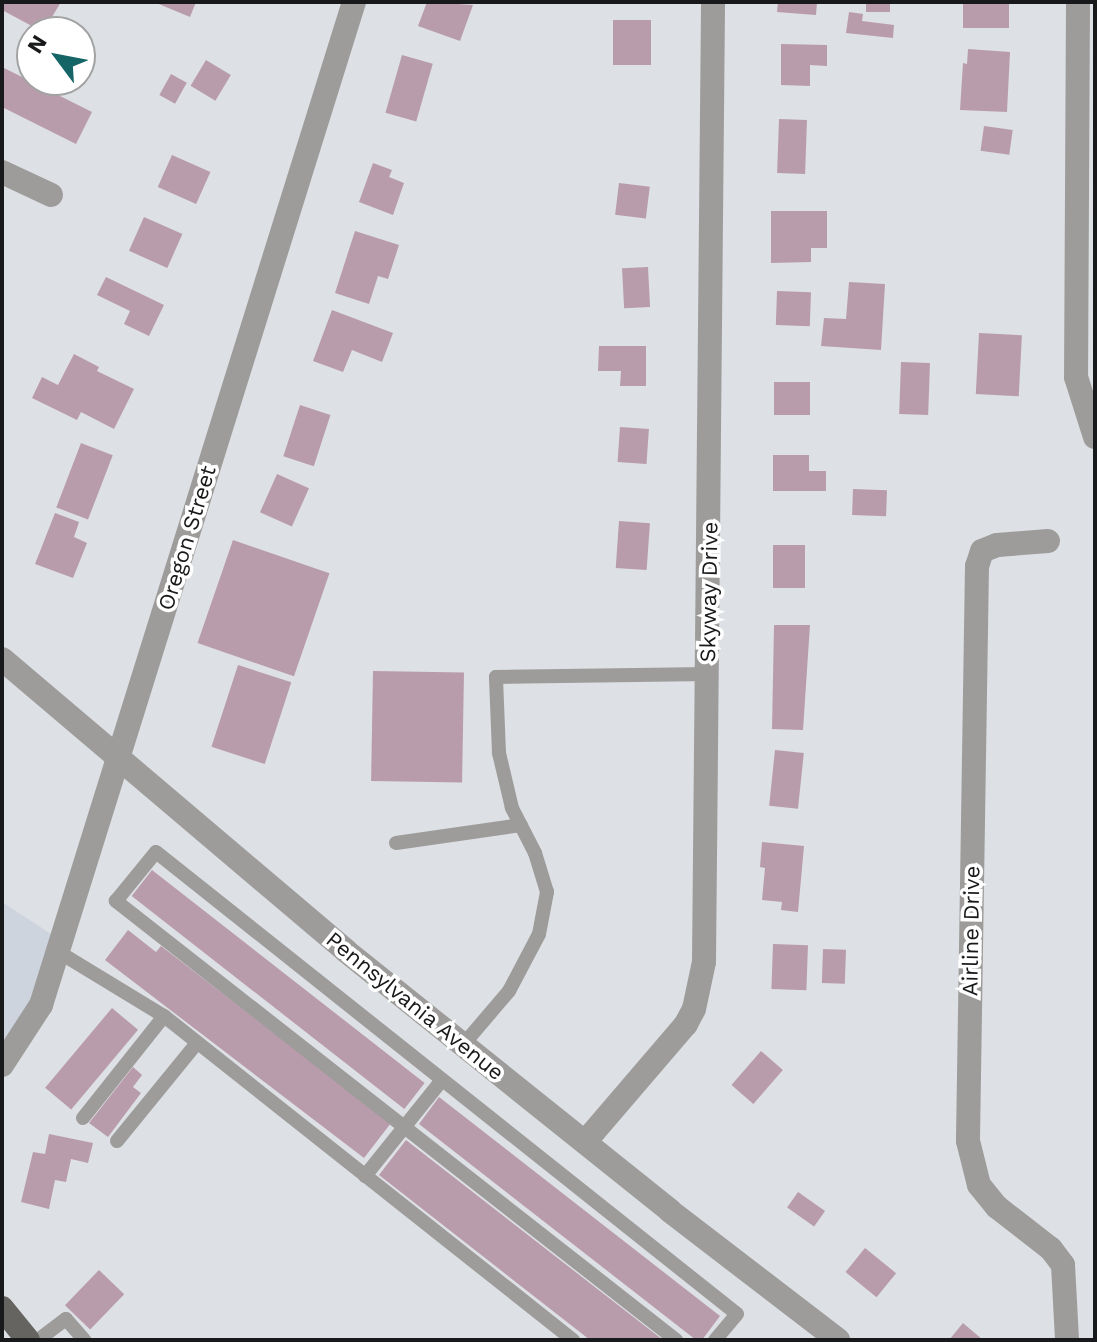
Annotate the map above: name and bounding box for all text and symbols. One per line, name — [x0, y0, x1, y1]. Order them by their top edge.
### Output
north arrow — [16, 16, 96, 96]
text: N — [22, 31, 52, 58]
street label: Oregon Street — [152, 462, 222, 614]
street label: Skyway Drive — [695, 521, 723, 663]
street label: Airline Drive — [957, 866, 985, 996]
street label: Pennsylvania Avenue — [320, 926, 510, 1086]

